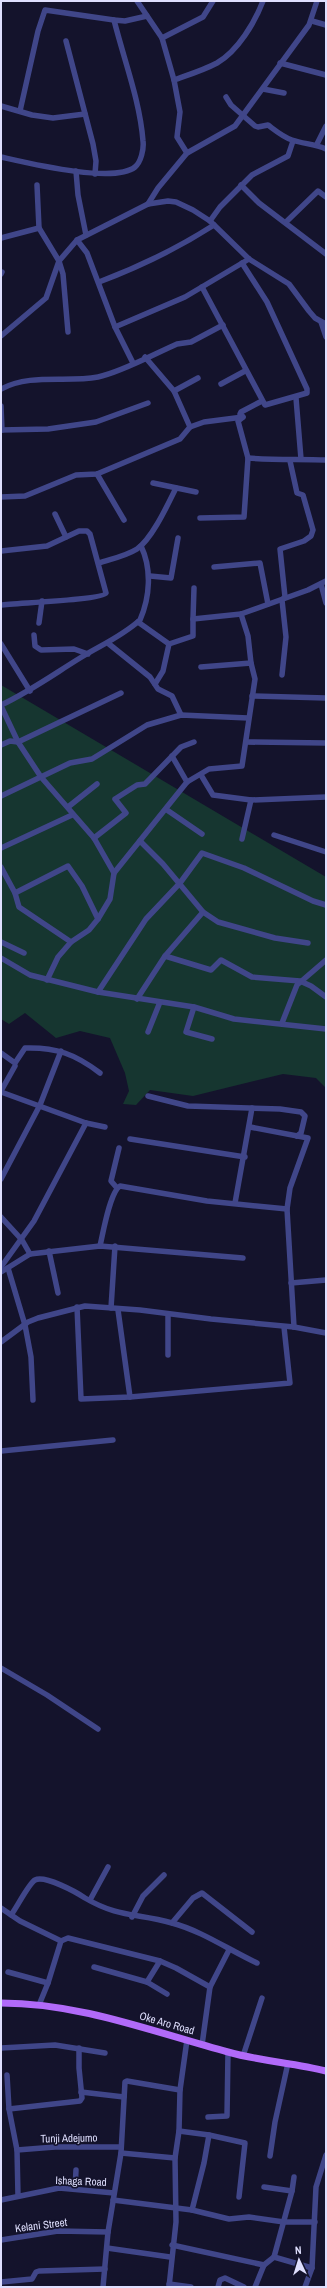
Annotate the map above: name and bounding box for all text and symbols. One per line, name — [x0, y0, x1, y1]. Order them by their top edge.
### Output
street label: Oke Aro Road — [138, 2008, 196, 2038]
street label: Tunji Adejumo — [40, 2131, 98, 2145]
street label: Ishaga Road — [55, 2173, 107, 2189]
street label: Kelani Street — [14, 2215, 68, 2235]
north arrow — [279, 2240, 319, 2280]
text: N — [295, 2243, 302, 2257]

